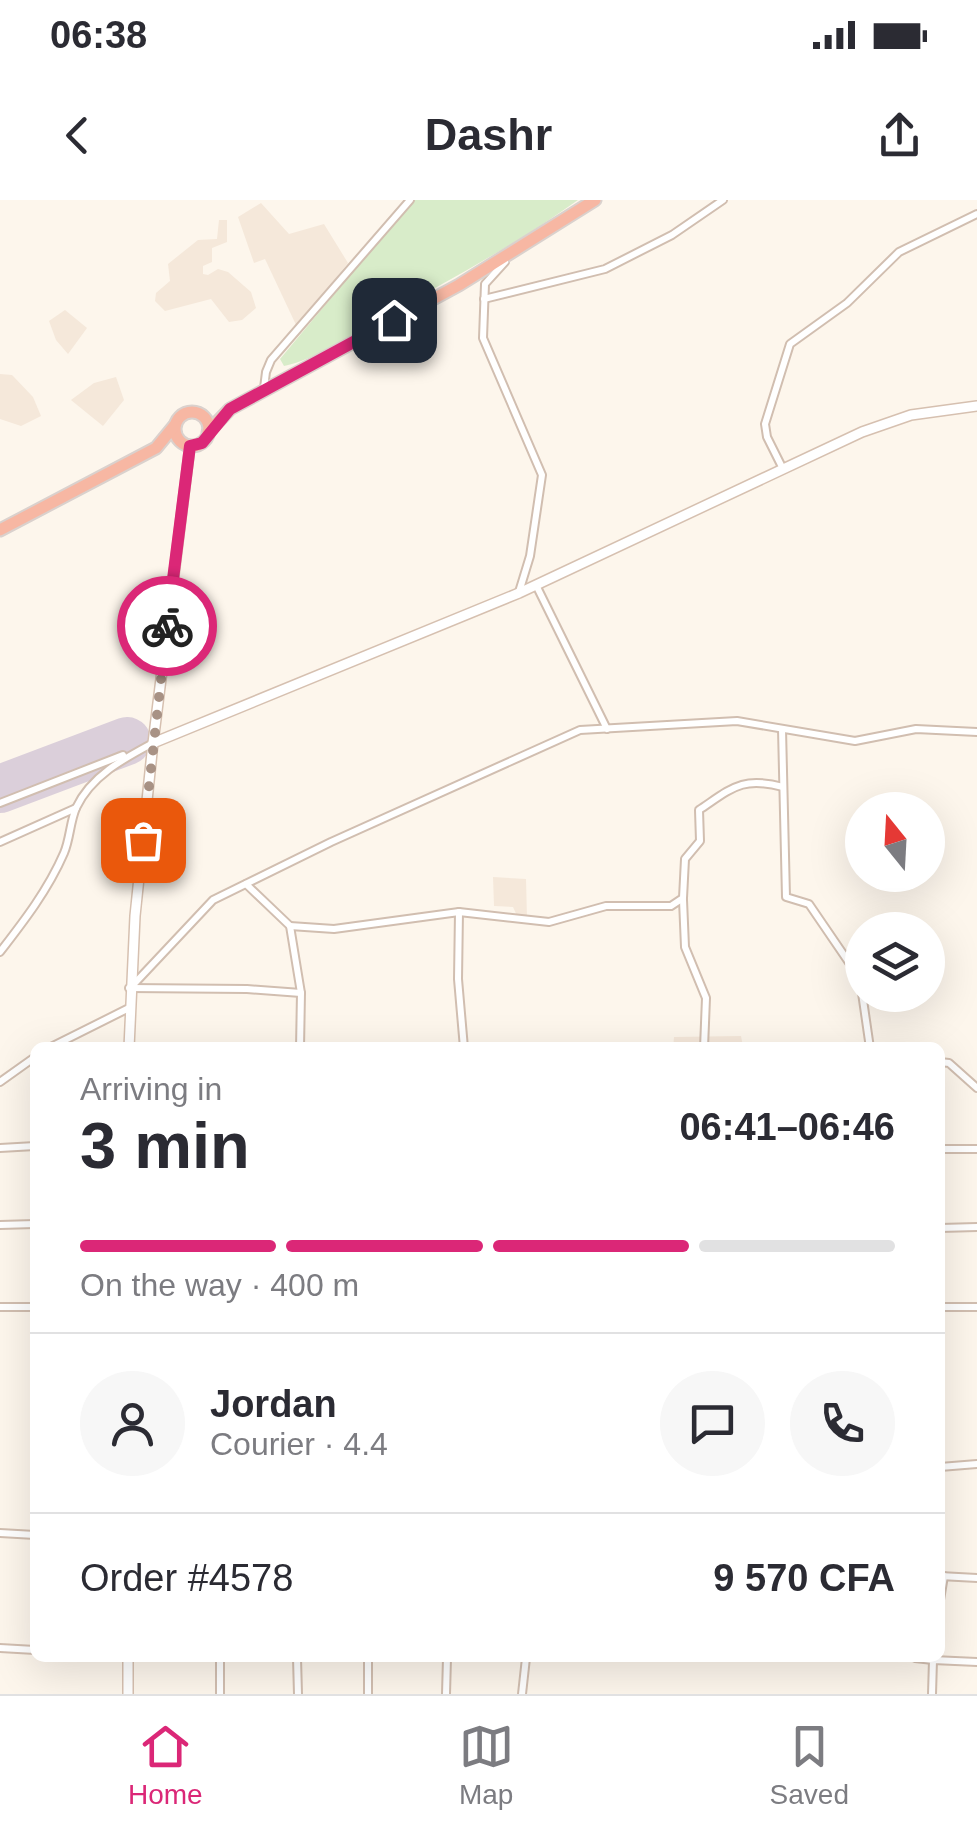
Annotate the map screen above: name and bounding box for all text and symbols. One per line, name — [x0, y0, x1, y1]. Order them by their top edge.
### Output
text: 06:38 — [50, 14, 147, 56]
icon: back — [50, 108, 105, 163]
icon: share — [872, 108, 927, 163]
text: Dashr — [425, 109, 552, 160]
pin — [352, 278, 437, 363]
icon: home — [367, 293, 422, 348]
courier — [117, 576, 217, 676]
icon: bike — [140, 599, 195, 654]
north arrow — [845, 792, 945, 892]
map controls — [845, 792, 945, 1012]
pin — [101, 798, 186, 883]
icon: bag — [116, 813, 171, 868]
button: layers — [845, 912, 945, 1012]
text: Arriving in — [80, 1071, 222, 1107]
text: 06:41–06:46 — [679, 1106, 895, 1148]
text: 3 min — [80, 1109, 250, 1182]
text: On the way · 400 m — [80, 1267, 359, 1303]
button: person — [80, 1371, 185, 1476]
button: chat — [660, 1371, 765, 1476]
button: phone — [790, 1371, 895, 1476]
text: Jordan — [210, 1383, 337, 1425]
text: Courier · 4.4 — [210, 1426, 388, 1462]
text: Order #4578 — [80, 1557, 293, 1599]
text: 9 570 CFA — [713, 1557, 895, 1599]
tab: Home — [128, 1719, 203, 1811]
tab: Map — [459, 1719, 514, 1811]
tab: Saved — [770, 1719, 849, 1811]

